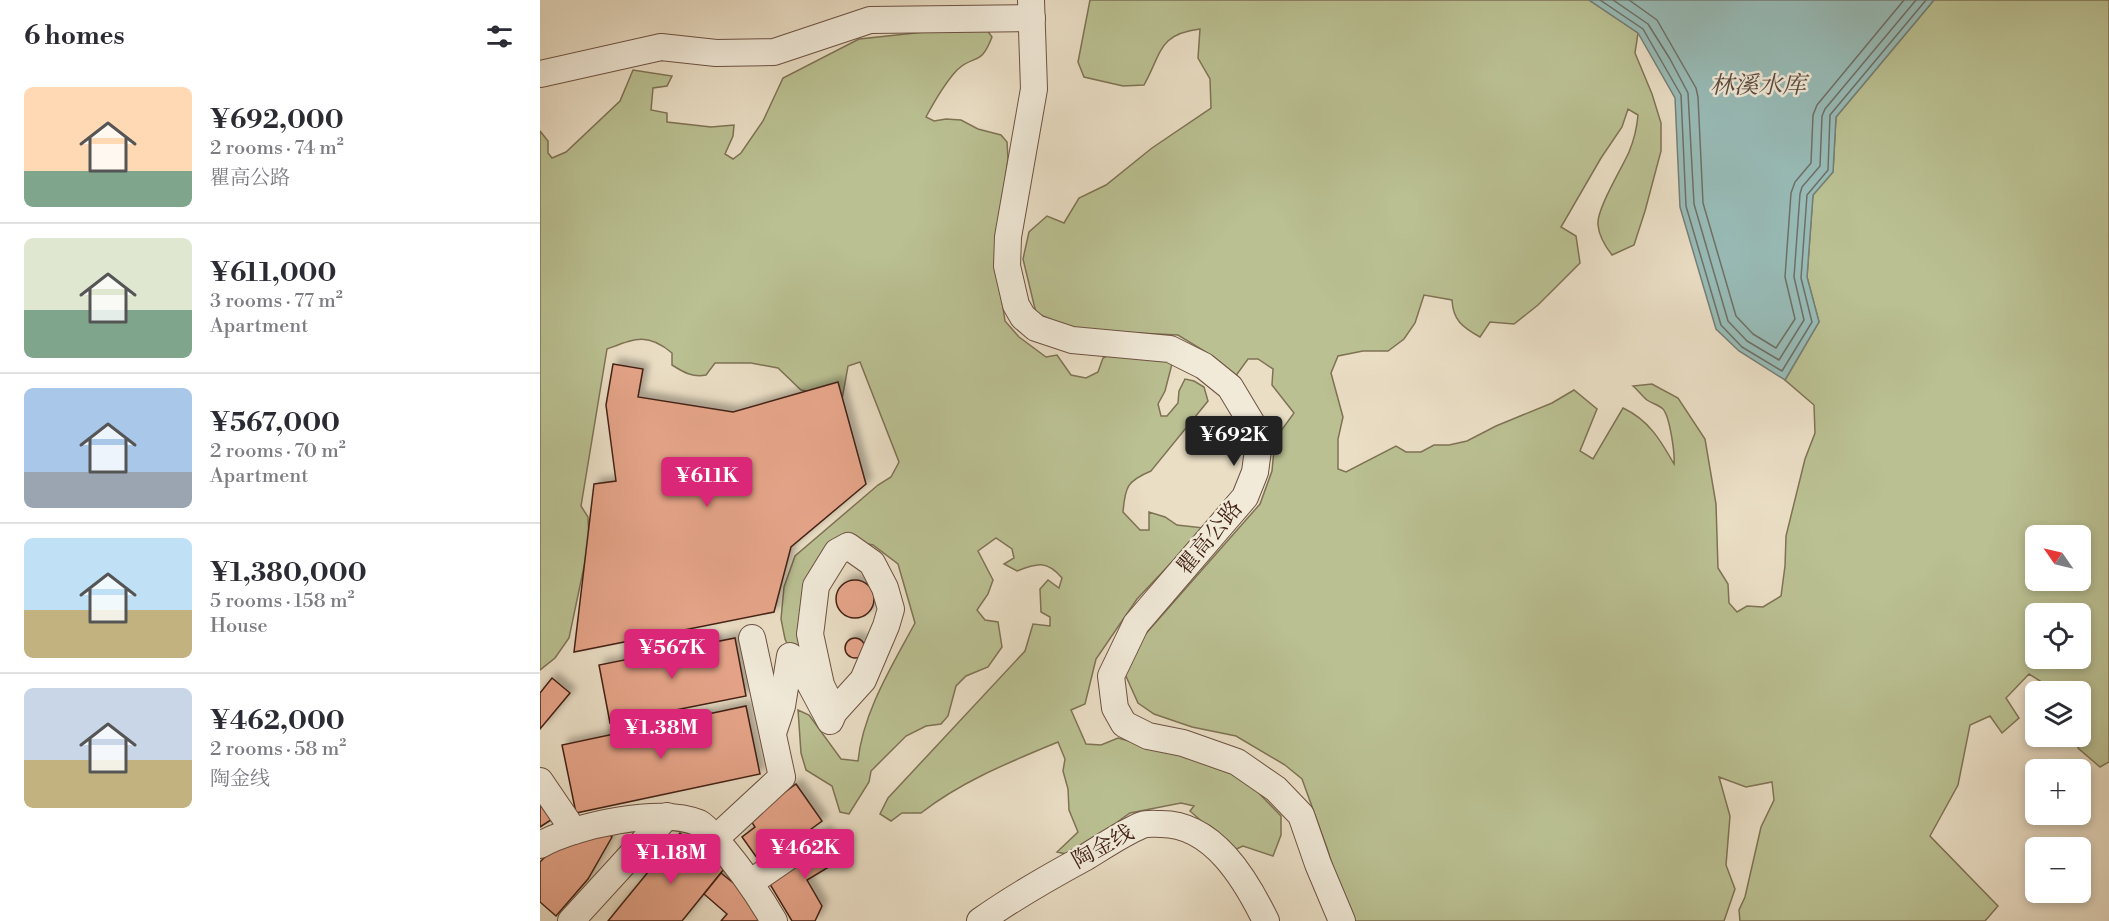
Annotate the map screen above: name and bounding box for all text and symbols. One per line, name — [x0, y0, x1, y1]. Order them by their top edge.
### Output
text: 6 homes — [24, 20, 125, 52]
icon: filters — [483, 20, 516, 53]
water label: 林溪水库 — [1710, 71, 1810, 101]
text: ¥692,000 — [210, 104, 344, 136]
icon: home — [72, 111, 144, 183]
text: 2 rooms · 74 m² — [210, 136, 344, 161]
text: 瞿高公路 — [210, 166, 290, 191]
text: ¥611,000 — [210, 257, 336, 289]
icon: home — [72, 262, 144, 334]
text: 3 rooms · 77 m² — [210, 289, 343, 314]
text: Apartment — [210, 314, 308, 339]
text: ¥567,000 — [210, 407, 340, 439]
icon: home — [72, 412, 144, 484]
pin: ¥692K — [1192, 416, 1276, 467]
text: ¥692K — [1199, 423, 1269, 448]
text: 2 rooms · 70 m² — [210, 439, 346, 464]
pin: ¥611K — [665, 457, 749, 508]
text: Apartment — [210, 464, 308, 489]
text: ¥611K — [675, 464, 739, 489]
street label: 瞿高公路 — [1171, 496, 1249, 580]
north arrow — [2025, 525, 2091, 591]
map controls — [2025, 525, 2091, 903]
text: ¥1,380,000 — [210, 557, 367, 589]
icon: home — [72, 562, 144, 634]
text: 5 rooms · 158 m² — [210, 589, 354, 614]
button: locate — [2025, 603, 2091, 669]
text: House — [210, 614, 268, 639]
pin: ¥567K — [630, 629, 714, 680]
text: ¥567K — [638, 636, 706, 661]
button: layers — [2025, 681, 2091, 747]
text: ¥462,000 — [210, 705, 345, 737]
pin: ¥1.38M — [612, 709, 710, 760]
icon: home — [72, 712, 144, 784]
text: ¥1.38M — [624, 716, 698, 741]
text: 2 rooms · 58 m² — [210, 737, 346, 762]
button: + — [2025, 759, 2091, 825]
text: 陶金线 — [210, 767, 270, 792]
street label: 陶金线 — [1068, 819, 1138, 875]
pin: ¥462K — [763, 829, 847, 880]
pin: ¥1.18M — [622, 834, 720, 885]
text: ¥462K — [770, 836, 840, 861]
button: − — [2025, 837, 2091, 903]
text: ¥1.18M — [635, 841, 707, 866]

